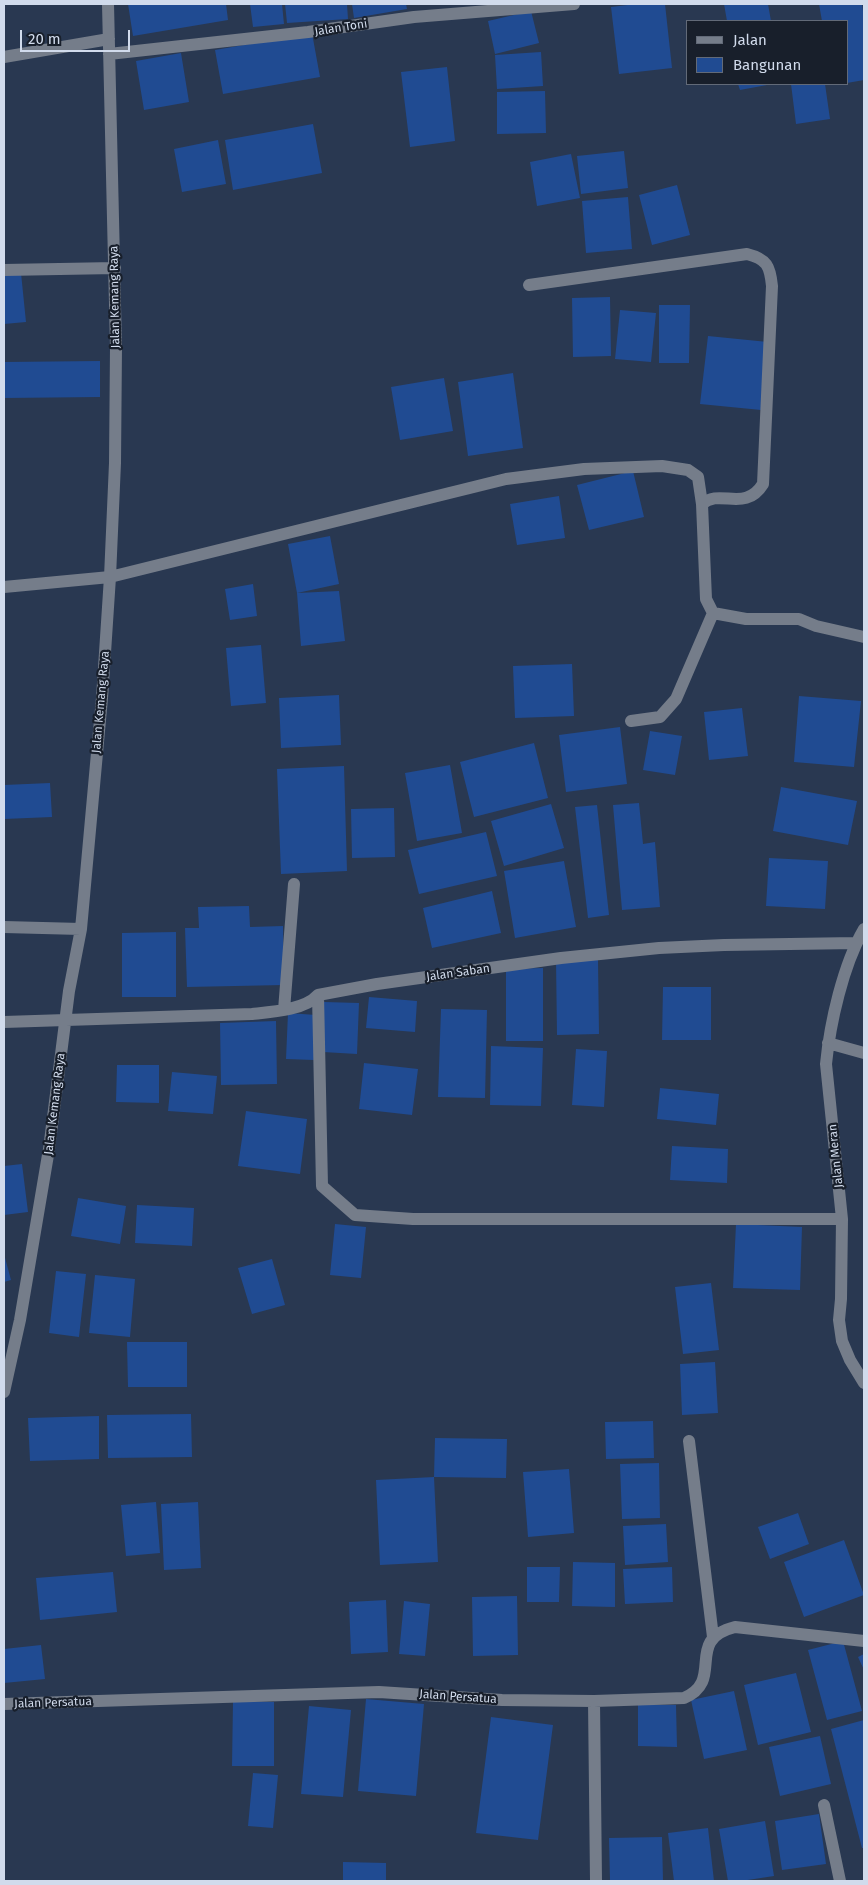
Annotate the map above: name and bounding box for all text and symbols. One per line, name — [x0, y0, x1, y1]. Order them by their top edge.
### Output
street label: Jalan Toni — [314, 17, 368, 39]
scale bar — [22, 20, 132, 52]
legend — [686, 20, 848, 85]
text: 20 m — [28, 30, 61, 48]
text: Jalan — [733, 31, 767, 49]
text: Bangunan — [733, 56, 801, 74]
street label: Jalan Kemang Raya — [107, 246, 123, 348]
street label: Jalan Kemang Raya — [89, 650, 113, 754]
street label: Jalan Saban — [425, 961, 491, 985]
street label: Jalan Kemang Raya — [42, 1052, 68, 1156]
street label: Jalan Meran — [825, 1123, 847, 1189]
street label: Jalan Persatua — [419, 1687, 497, 1707]
street label: Jalan Persatua — [14, 1694, 92, 1712]

